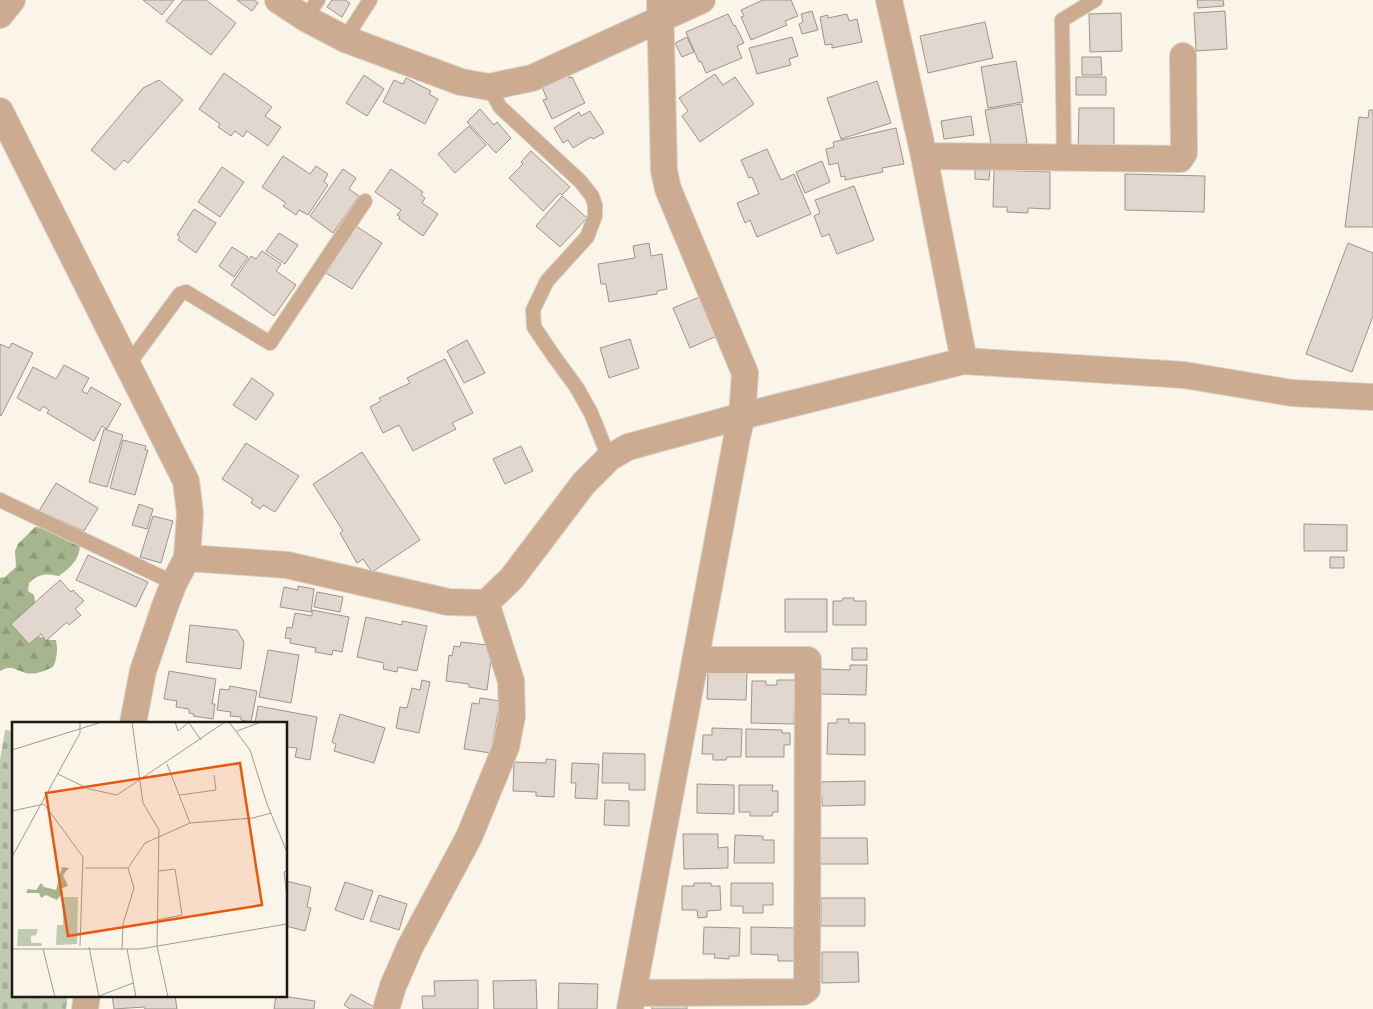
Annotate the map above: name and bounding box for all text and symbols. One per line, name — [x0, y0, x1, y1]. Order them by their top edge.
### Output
inset map — [12, 722, 288, 996]

